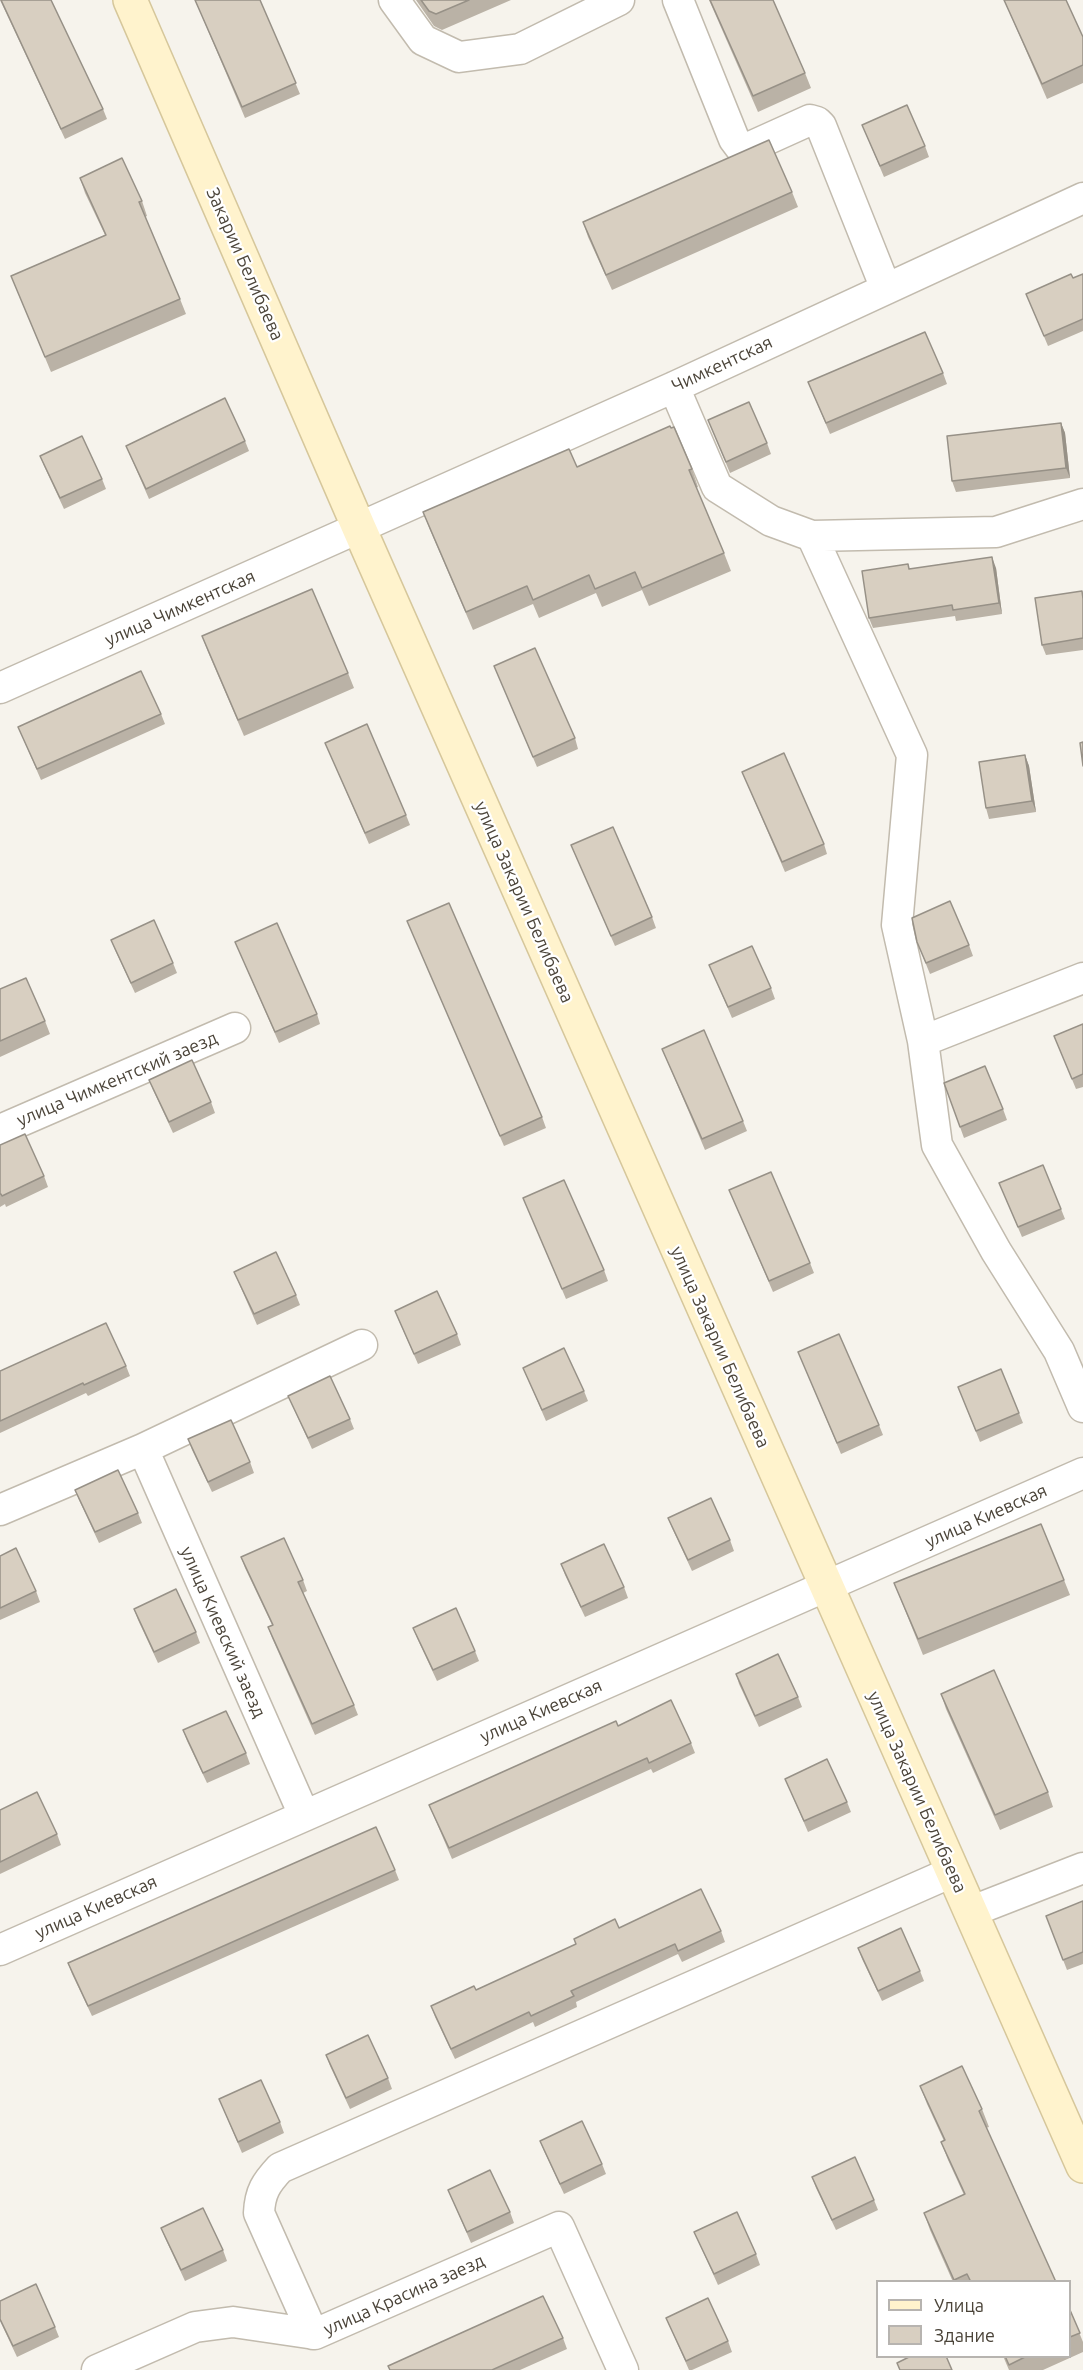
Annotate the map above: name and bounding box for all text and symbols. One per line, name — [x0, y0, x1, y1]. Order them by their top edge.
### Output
street label: Закарии Белибаева — [202, 184, 288, 344]
street label: Чимкентская — [668, 331, 776, 397]
street label: улица Чимкентская — [102, 565, 258, 651]
street label: улица Закарии Белибаева — [470, 798, 578, 1006]
street label: улица Чимкентский заезд — [13, 1027, 221, 1131]
street label: улица Закарии Белибаева — [666, 1243, 774, 1451]
street label: улица Киевская — [922, 1479, 1050, 1553]
street label: улица Киевский заезд — [176, 1543, 270, 1721]
street label: улица Киевская — [477, 1674, 605, 1748]
street label: улица Закарии Белибаева — [863, 1688, 971, 1896]
street label: улица Киевская — [32, 1870, 160, 1944]
street label: улица Красина заезд — [320, 2250, 488, 2340]
legend — [876, 2280, 1071, 2358]
text: Улица — [934, 2295, 984, 2315]
text: Здание — [934, 2325, 995, 2345]

